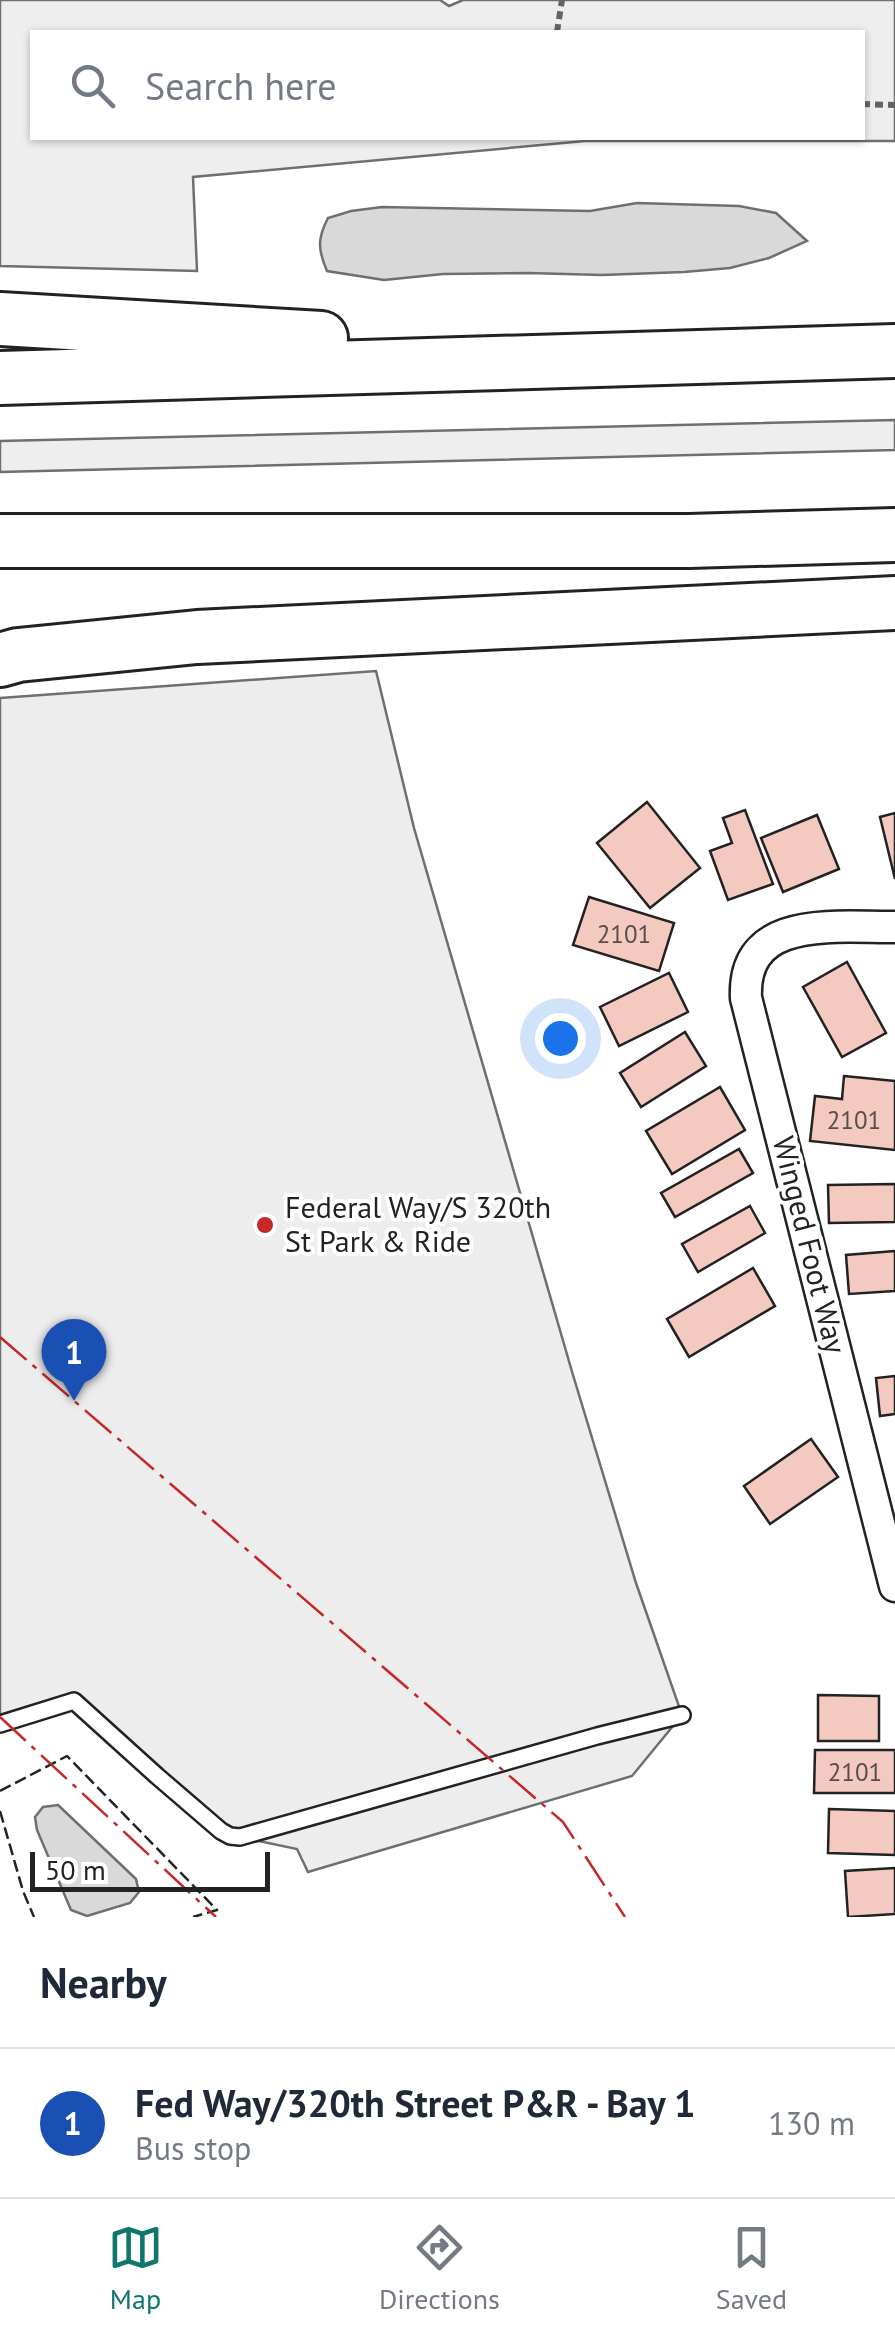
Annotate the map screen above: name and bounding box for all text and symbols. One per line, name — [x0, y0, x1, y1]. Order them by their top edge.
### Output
search box — [30, 30, 865, 140]
icon: search — [65, 58, 120, 113]
text: Search here — [145, 61, 337, 110]
house number: 2101 — [597, 918, 651, 950]
your location — [535, 1013, 586, 1064]
house number: 2101 — [827, 1104, 881, 1136]
street label: Winged Foot Way — [765, 1132, 856, 1357]
place label: Federal Way/S 320th St Park & Ride — [285, 1187, 551, 1260]
marker: Federal Way/S 320th St Park & Ride — [254, 1214, 276, 1236]
pin: 1 — [42, 1318, 106, 1401]
house number: 2101 — [828, 1756, 882, 1788]
scale bar — [30, 1847, 270, 1892]
text: 50 m — [45, 1851, 106, 1888]
text: Nearby — [40, 1955, 167, 2010]
text: Fed Way/320th Street P&R - Bay 1 — [135, 2078, 695, 2127]
text: 1 — [63, 2102, 82, 2144]
text: 130 m — [768, 2102, 855, 2144]
text: Bus stop — [135, 2127, 251, 2169]
tab: Map — [108, 2220, 163, 2317]
tab: Directions — [379, 2220, 500, 2317]
tab: Saved — [716, 2220, 787, 2317]

